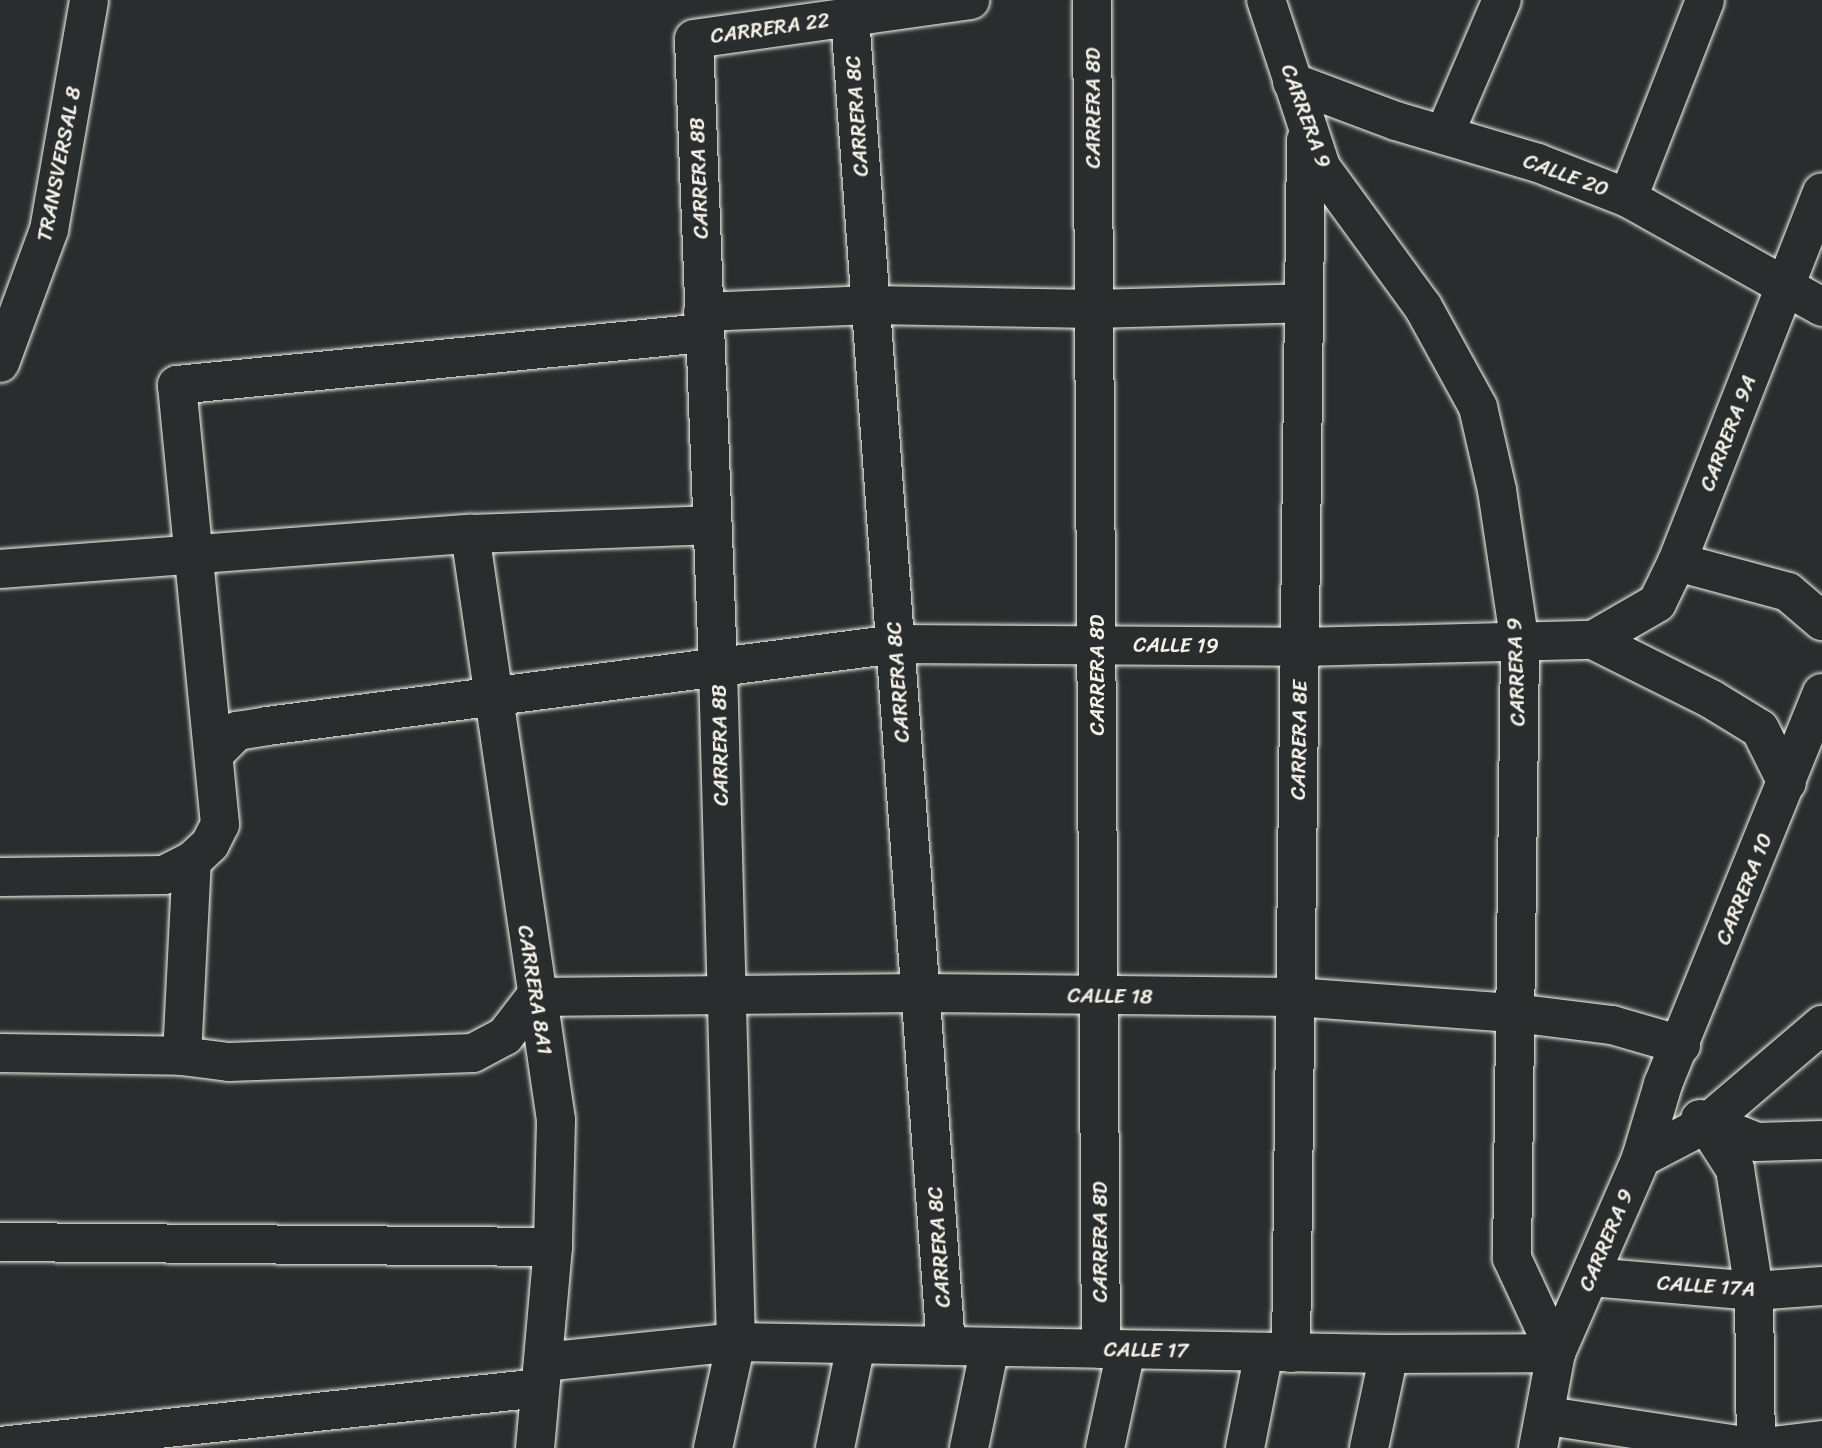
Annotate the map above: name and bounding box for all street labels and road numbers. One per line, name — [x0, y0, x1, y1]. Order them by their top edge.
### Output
street label: CARRERA 22 — [709, 7, 831, 49]
street label: CARRERA 8D — [1080, 48, 1106, 168]
street label: CARRERA 8C — [840, 55, 874, 177]
street label: CARRERA 9 — [1276, 61, 1336, 171]
street label: TRANSVERSAL 8 — [32, 84, 86, 244]
street label: CARRERA 8B — [684, 117, 714, 239]
street label: CALLE 20 — [1520, 148, 1612, 202]
street label: CARRERA 9A — [1694, 371, 1762, 495]
street label: CARRERA 8D — [1084, 615, 1110, 735]
street label: CARRERA 9 — [1502, 617, 1530, 727]
street label: CARRERA 8C — [881, 621, 915, 743]
street label: CALLE 19 — [1133, 632, 1219, 658]
street label: CARRERA 8E — [1285, 680, 1313, 800]
street label: CARRERA 8B — [706, 684, 734, 806]
street label: CARRERA 10 — [1710, 830, 1778, 948]
street label: CARRERA 8A1 — [512, 923, 558, 1057]
street label: CALLE 18 — [1067, 983, 1153, 1009]
street label: CARRERA 8D — [1087, 1182, 1113, 1302]
street label: CARRERA 9 — [1573, 1185, 1639, 1295]
street label: CARRERA 8C — [922, 1186, 956, 1308]
street label: CALLE 17A — [1656, 1270, 1756, 1302]
street label: CALLE 17 — [1104, 1337, 1188, 1363]

